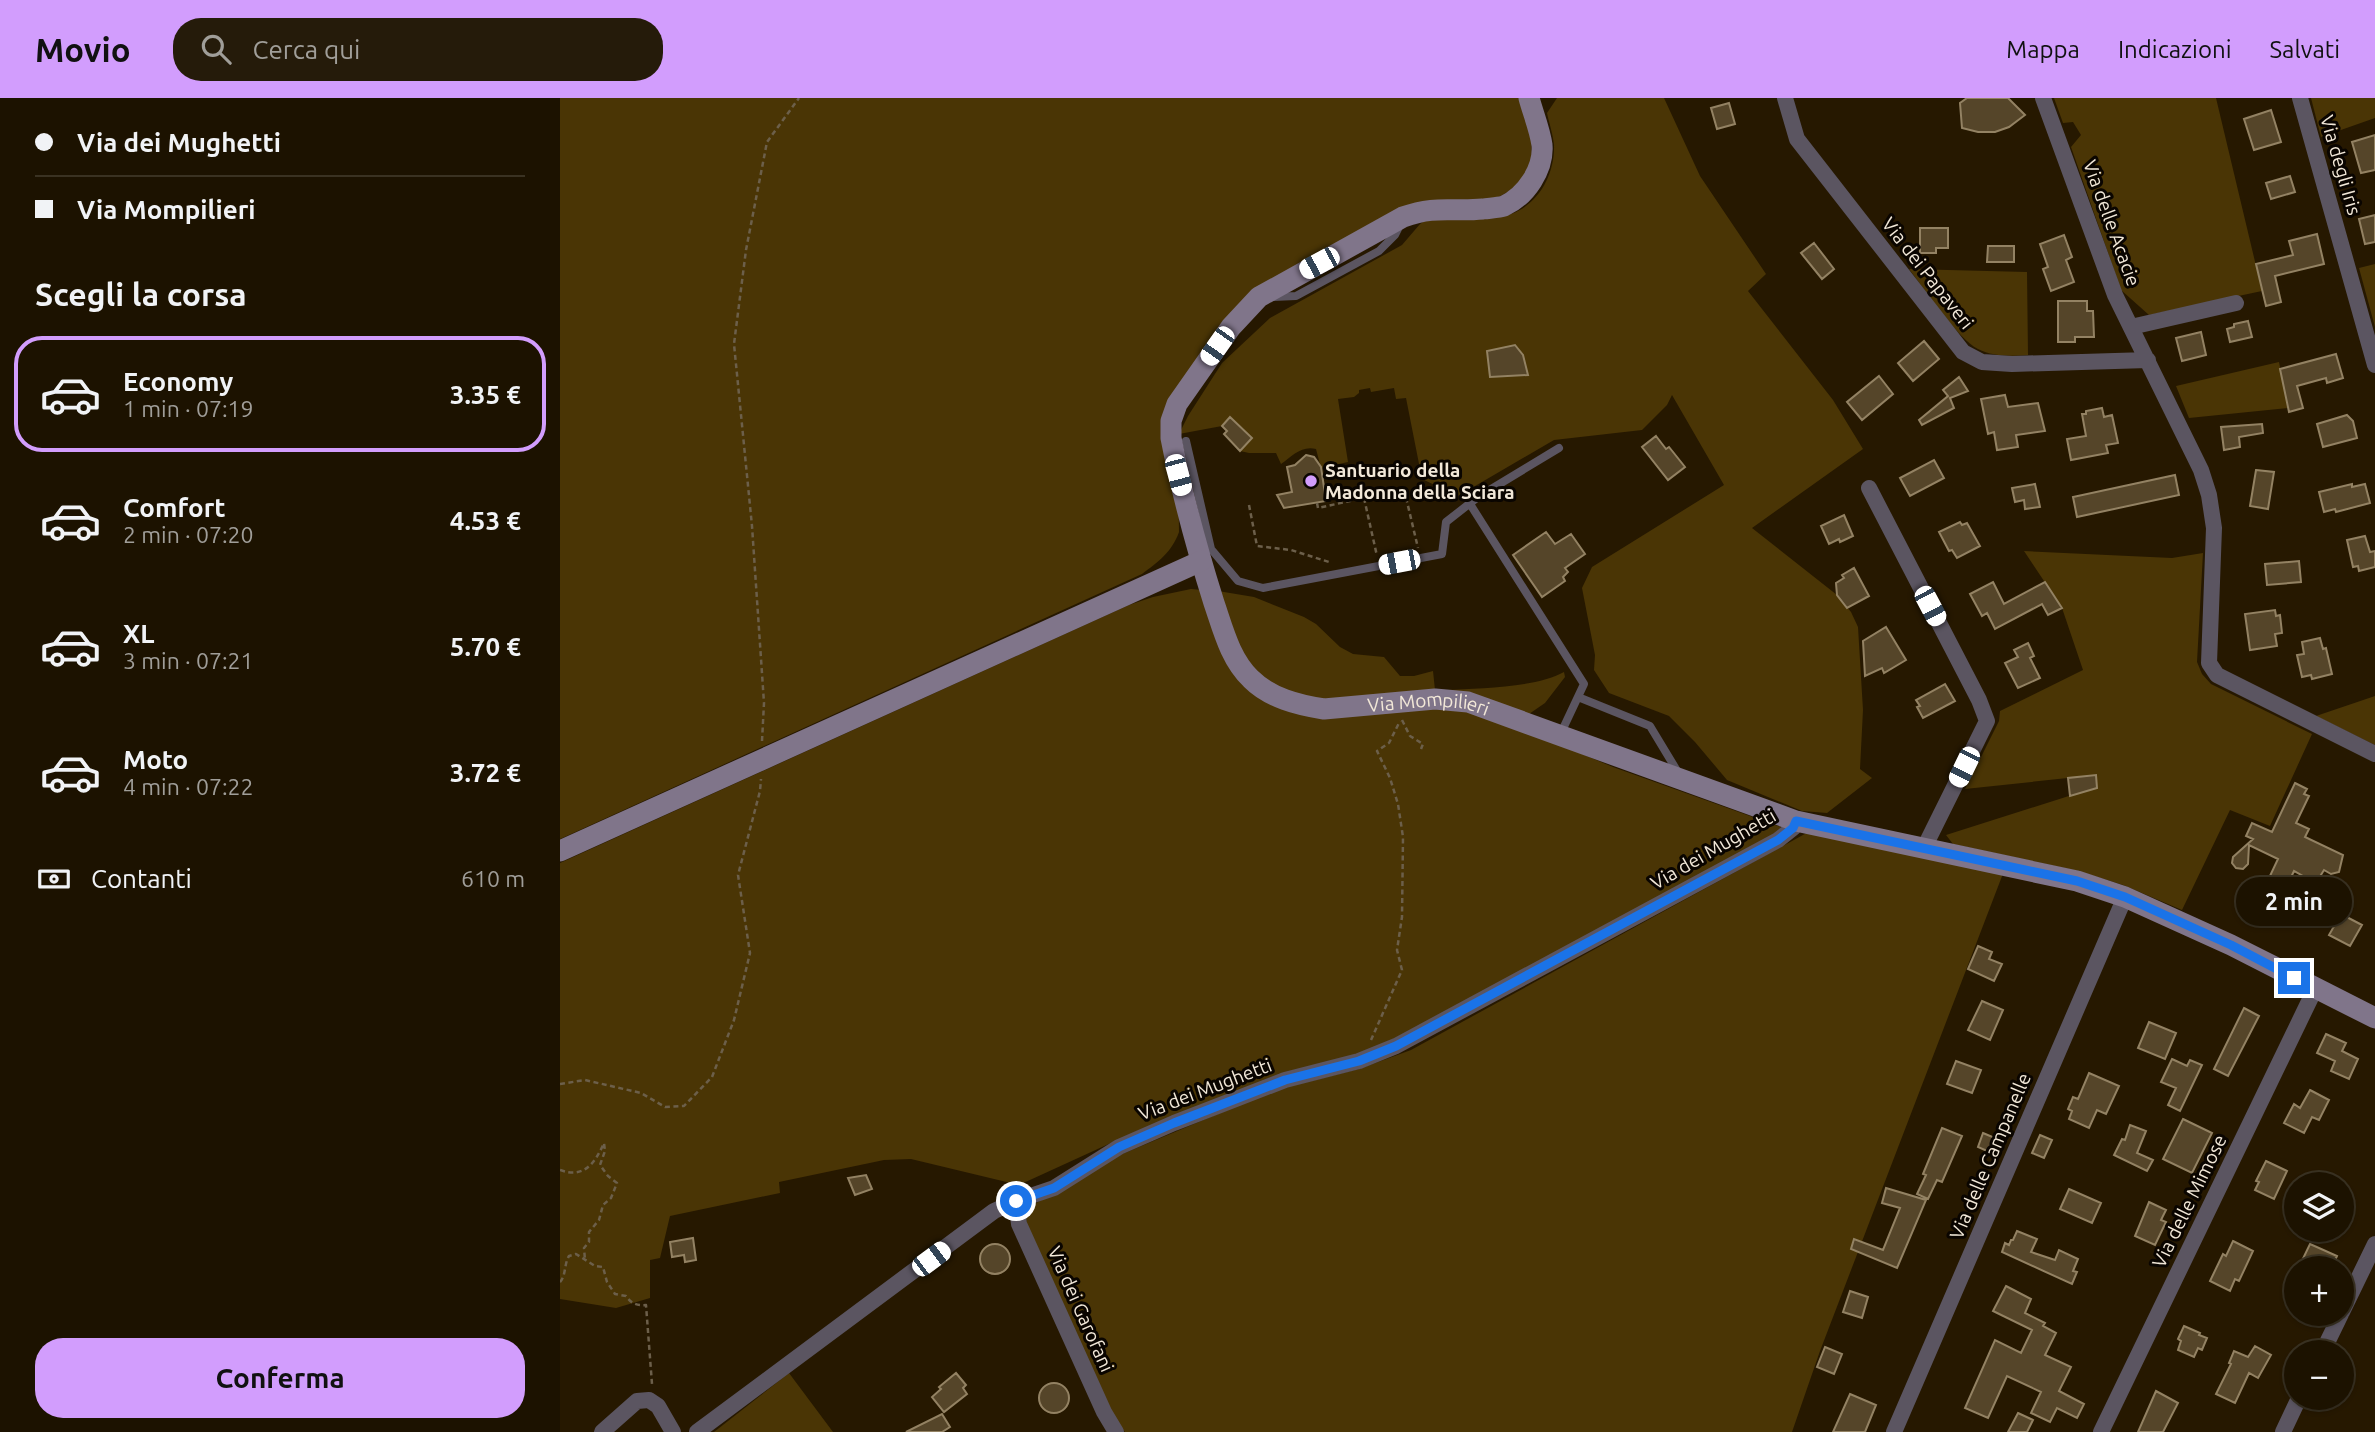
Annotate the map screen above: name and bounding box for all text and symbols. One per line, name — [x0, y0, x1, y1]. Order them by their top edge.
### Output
search box — [173, 18, 663, 81]
icon: search — [197, 30, 235, 68]
text: Movio — [35, 31, 131, 68]
text: Cerca qui — [253, 35, 360, 64]
text: Mappa — [2006, 36, 2080, 63]
text: Indicazioni — [2118, 36, 2232, 63]
text: Salvati — [2270, 36, 2340, 63]
street label: Via degli Iris — [2316, 113, 2366, 217]
text: Via dei Mughetti — [77, 128, 281, 157]
street label: Via delle Acacie — [2079, 157, 2145, 289]
text: Via Mompilieri — [77, 195, 256, 224]
street label: Via dei Papaveri — [1878, 213, 1978, 333]
car — [1296, 244, 1343, 282]
text: Scegli la corsa — [35, 276, 247, 312]
car — [1197, 323, 1238, 369]
icon: car — [39, 363, 102, 426]
text: Economy — [123, 367, 233, 396]
text: 3.35 € — [450, 380, 521, 409]
text: 1 min · 07:19 — [123, 396, 254, 421]
car — [1163, 452, 1194, 498]
place label: Santuario della Madonna della Sciara — [1325, 459, 1515, 503]
marker: Santuario della Madonna della Sciara — [1303, 473, 1319, 489]
icon: car — [39, 489, 102, 552]
text: Comfort — [123, 493, 226, 522]
text: 4.53 € — [450, 506, 521, 535]
text: 2 min · 07:20 — [123, 522, 254, 547]
car — [1377, 548, 1422, 576]
car — [1911, 583, 1950, 629]
icon: car — [39, 615, 102, 678]
text: XL — [123, 619, 154, 648]
text: 5.70 € — [450, 632, 521, 661]
text: 3 min · 07:21 — [123, 648, 254, 673]
street label: Via Mompilieri — [1366, 687, 1493, 720]
icon: car — [39, 741, 102, 804]
car — [1946, 744, 1983, 790]
text: Moto — [123, 745, 188, 774]
text: 3.72 € — [450, 758, 521, 787]
text: 4 min · 07:22 — [123, 774, 254, 799]
street label: Via dei Mughetti — [1646, 804, 1780, 894]
icon: cash — [35, 860, 73, 898]
text: Contanti — [91, 864, 192, 893]
text: 610 m — [461, 866, 525, 891]
callout: 2 min — [2236, 876, 2352, 926]
text: 2 min — [2265, 889, 2323, 914]
route end — [2278, 962, 2310, 994]
street label: Via dei Mughetti — [1135, 1053, 1275, 1125]
street label: Via delle Campanelle — [1945, 1070, 2035, 1242]
street label: Via delle Mimose — [2147, 1131, 2231, 1271]
map controls — [2284, 1172, 2354, 1410]
button: layers — [2284, 1172, 2354, 1242]
route start — [1000, 1185, 1032, 1217]
car — [908, 1238, 955, 1280]
street label: Via dei Garofani — [1043, 1243, 1119, 1375]
button: + — [2284, 1256, 2354, 1326]
button: Conferma — [35, 1338, 525, 1418]
button: − — [2284, 1340, 2354, 1410]

